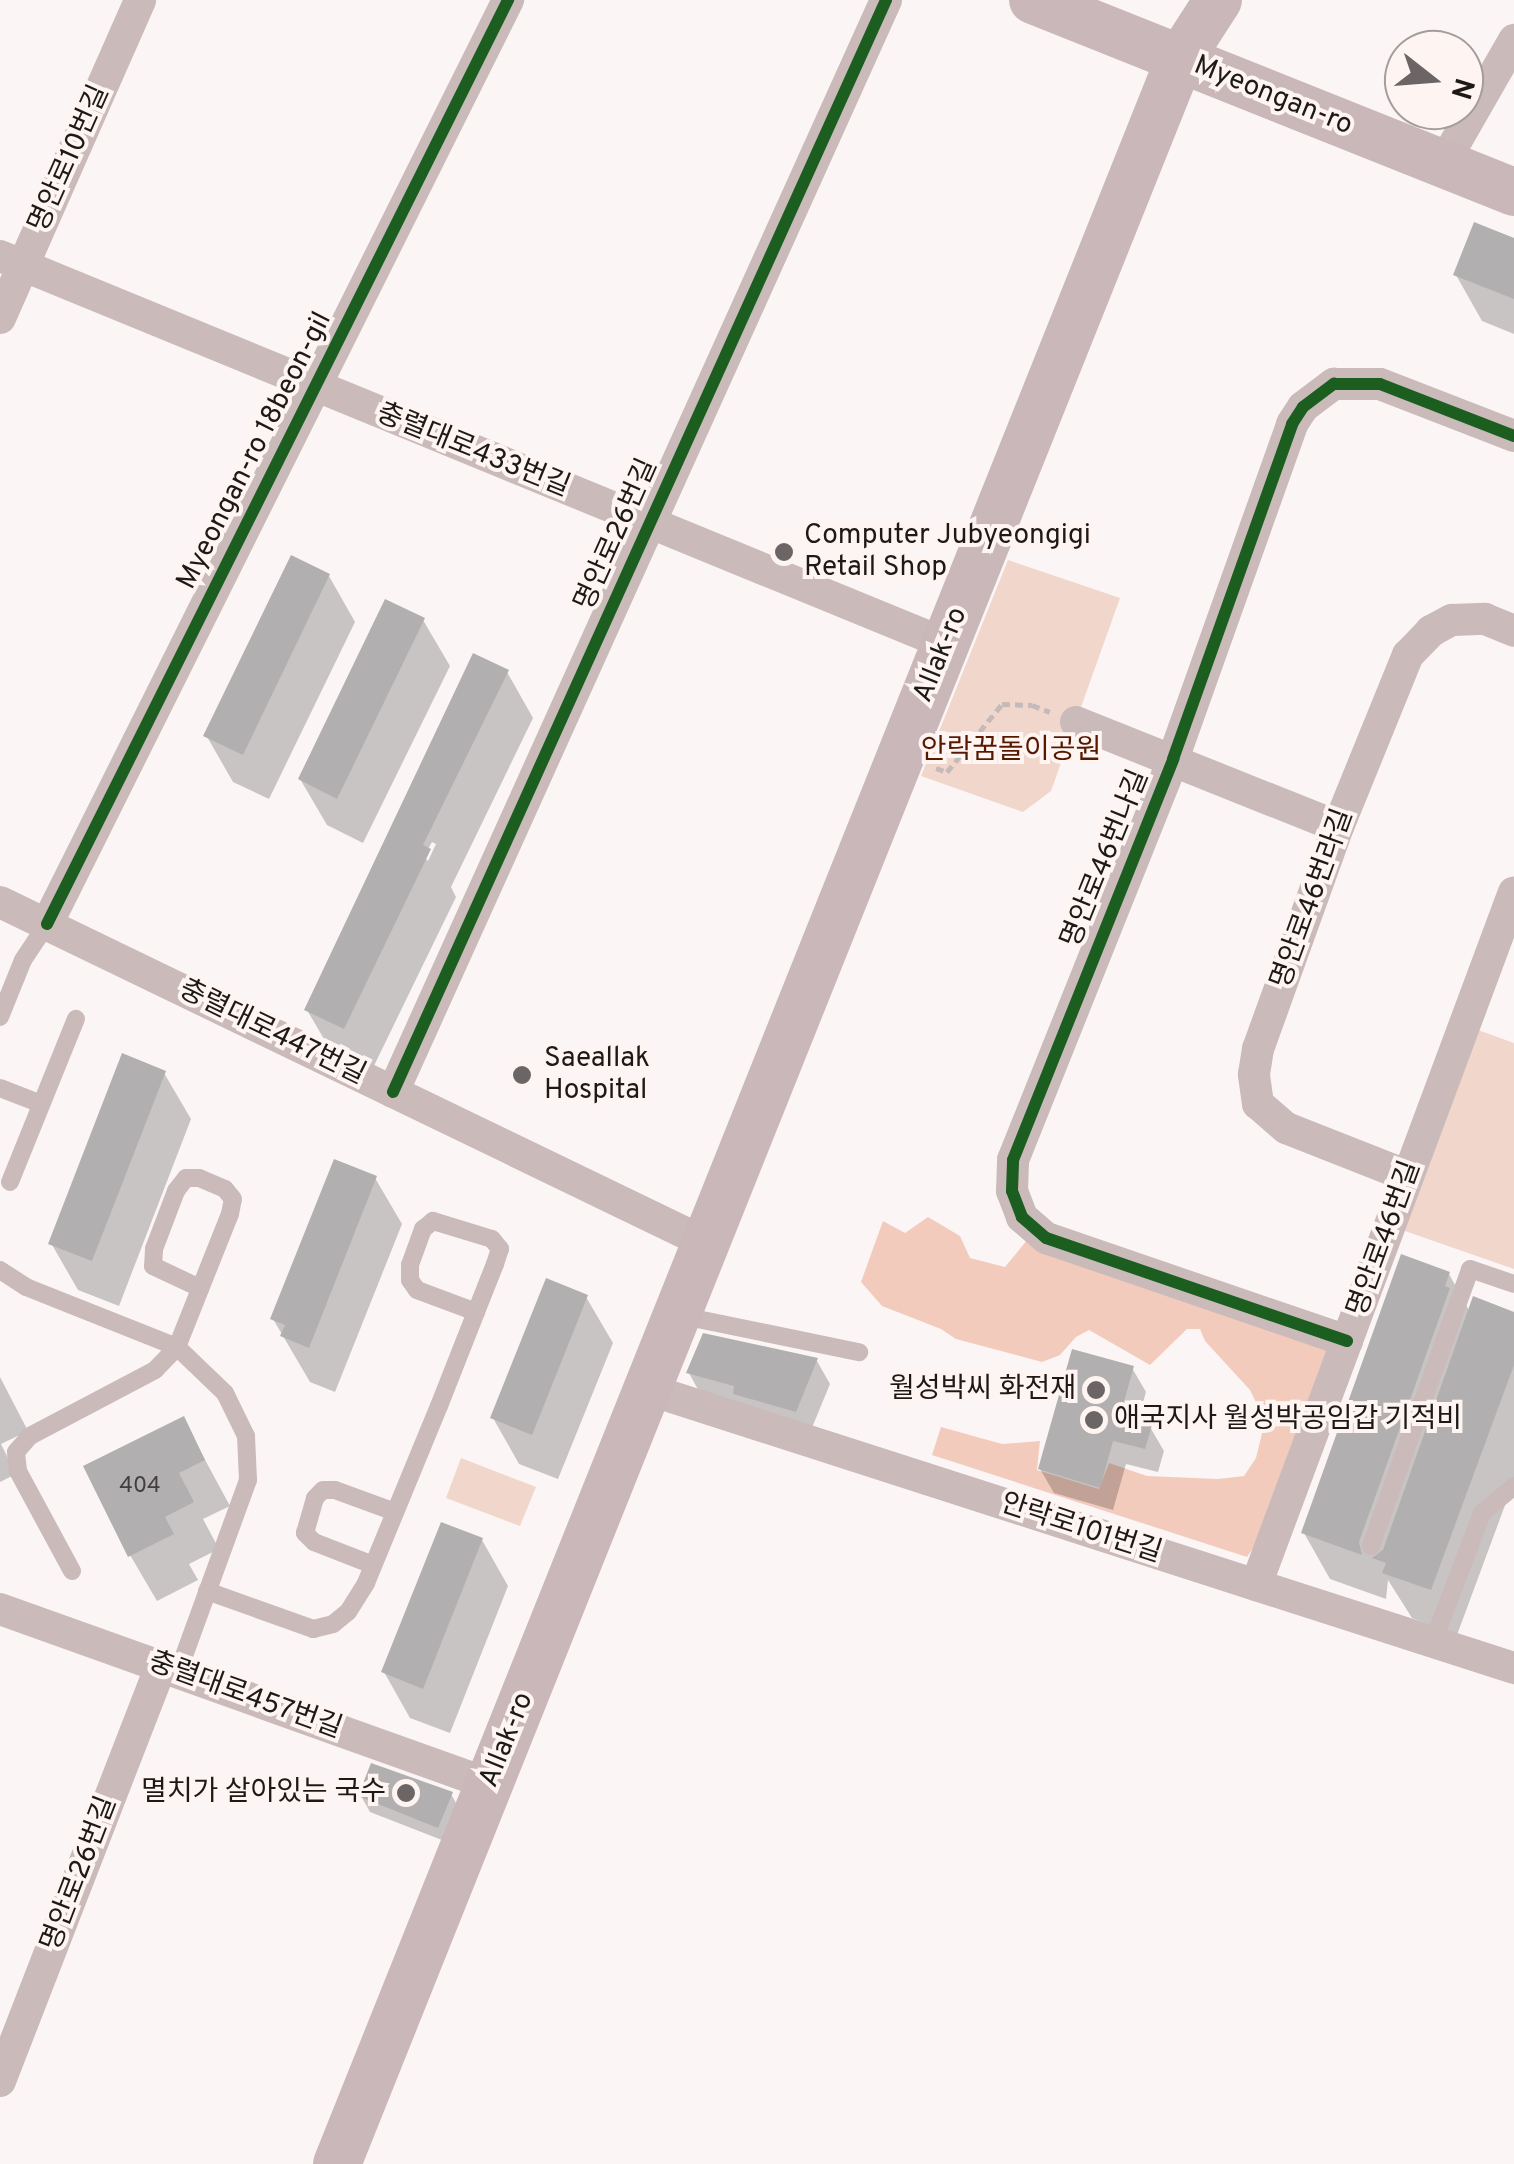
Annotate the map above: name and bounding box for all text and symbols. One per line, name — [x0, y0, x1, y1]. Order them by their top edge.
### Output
north arrow — [1384, 30, 1484, 130]
street label: Myeongan-ro — [1189, 49, 1357, 143]
text: N — [1441, 73, 1481, 103]
street label: 명안로10번길 — [23, 80, 117, 238]
street label: Myeongan-ro 18beon-gil — [170, 307, 340, 595]
street label: 충렬대로433번길 — [371, 397, 575, 505]
street label: 명안로26번길 — [569, 454, 665, 616]
place label: Computer Jubyeongigi Retail Shop — [804, 519, 1091, 585]
marker: Computer Jubyeongigi Retail Shop — [773, 541, 795, 563]
street label: Allak-ro — [907, 603, 975, 707]
park label: 안락꿈돌이공원 — [921, 734, 1101, 768]
street label: 명안로46번나길 — [1055, 765, 1157, 953]
street label: 명안로46번라길 — [1265, 805, 1361, 993]
street label: 충렬대로447번길 — [173, 973, 371, 1093]
place label: Saeallak Hospital — [544, 1042, 650, 1108]
marker: Saeallak Hospital — [509, 1062, 535, 1088]
street label: 명안로46번길 — [1341, 1157, 1429, 1321]
place label: 월성박씨 화전재 — [889, 1373, 1076, 1407]
marker: 월성박씨 화전재 — [1085, 1379, 1107, 1401]
place label: 애국지사 월성박공임갑 기적비 — [1114, 1403, 1462, 1437]
marker: 애국지사 월성박공임갑 기적비 — [1083, 1409, 1105, 1431]
house number: 404 — [119, 1474, 161, 1500]
street label: 안락로101번길 — [996, 1487, 1166, 1571]
street label: 충렬대로457번길 — [144, 1645, 346, 1747]
street label: Allak-ro — [473, 1688, 541, 1792]
place label: 멸치가 살아있는 국수 — [141, 1776, 386, 1810]
marker: 멸치가 살아있는 국수 — [395, 1782, 417, 1804]
street label: 명안로26번길 — [35, 1792, 125, 1956]

